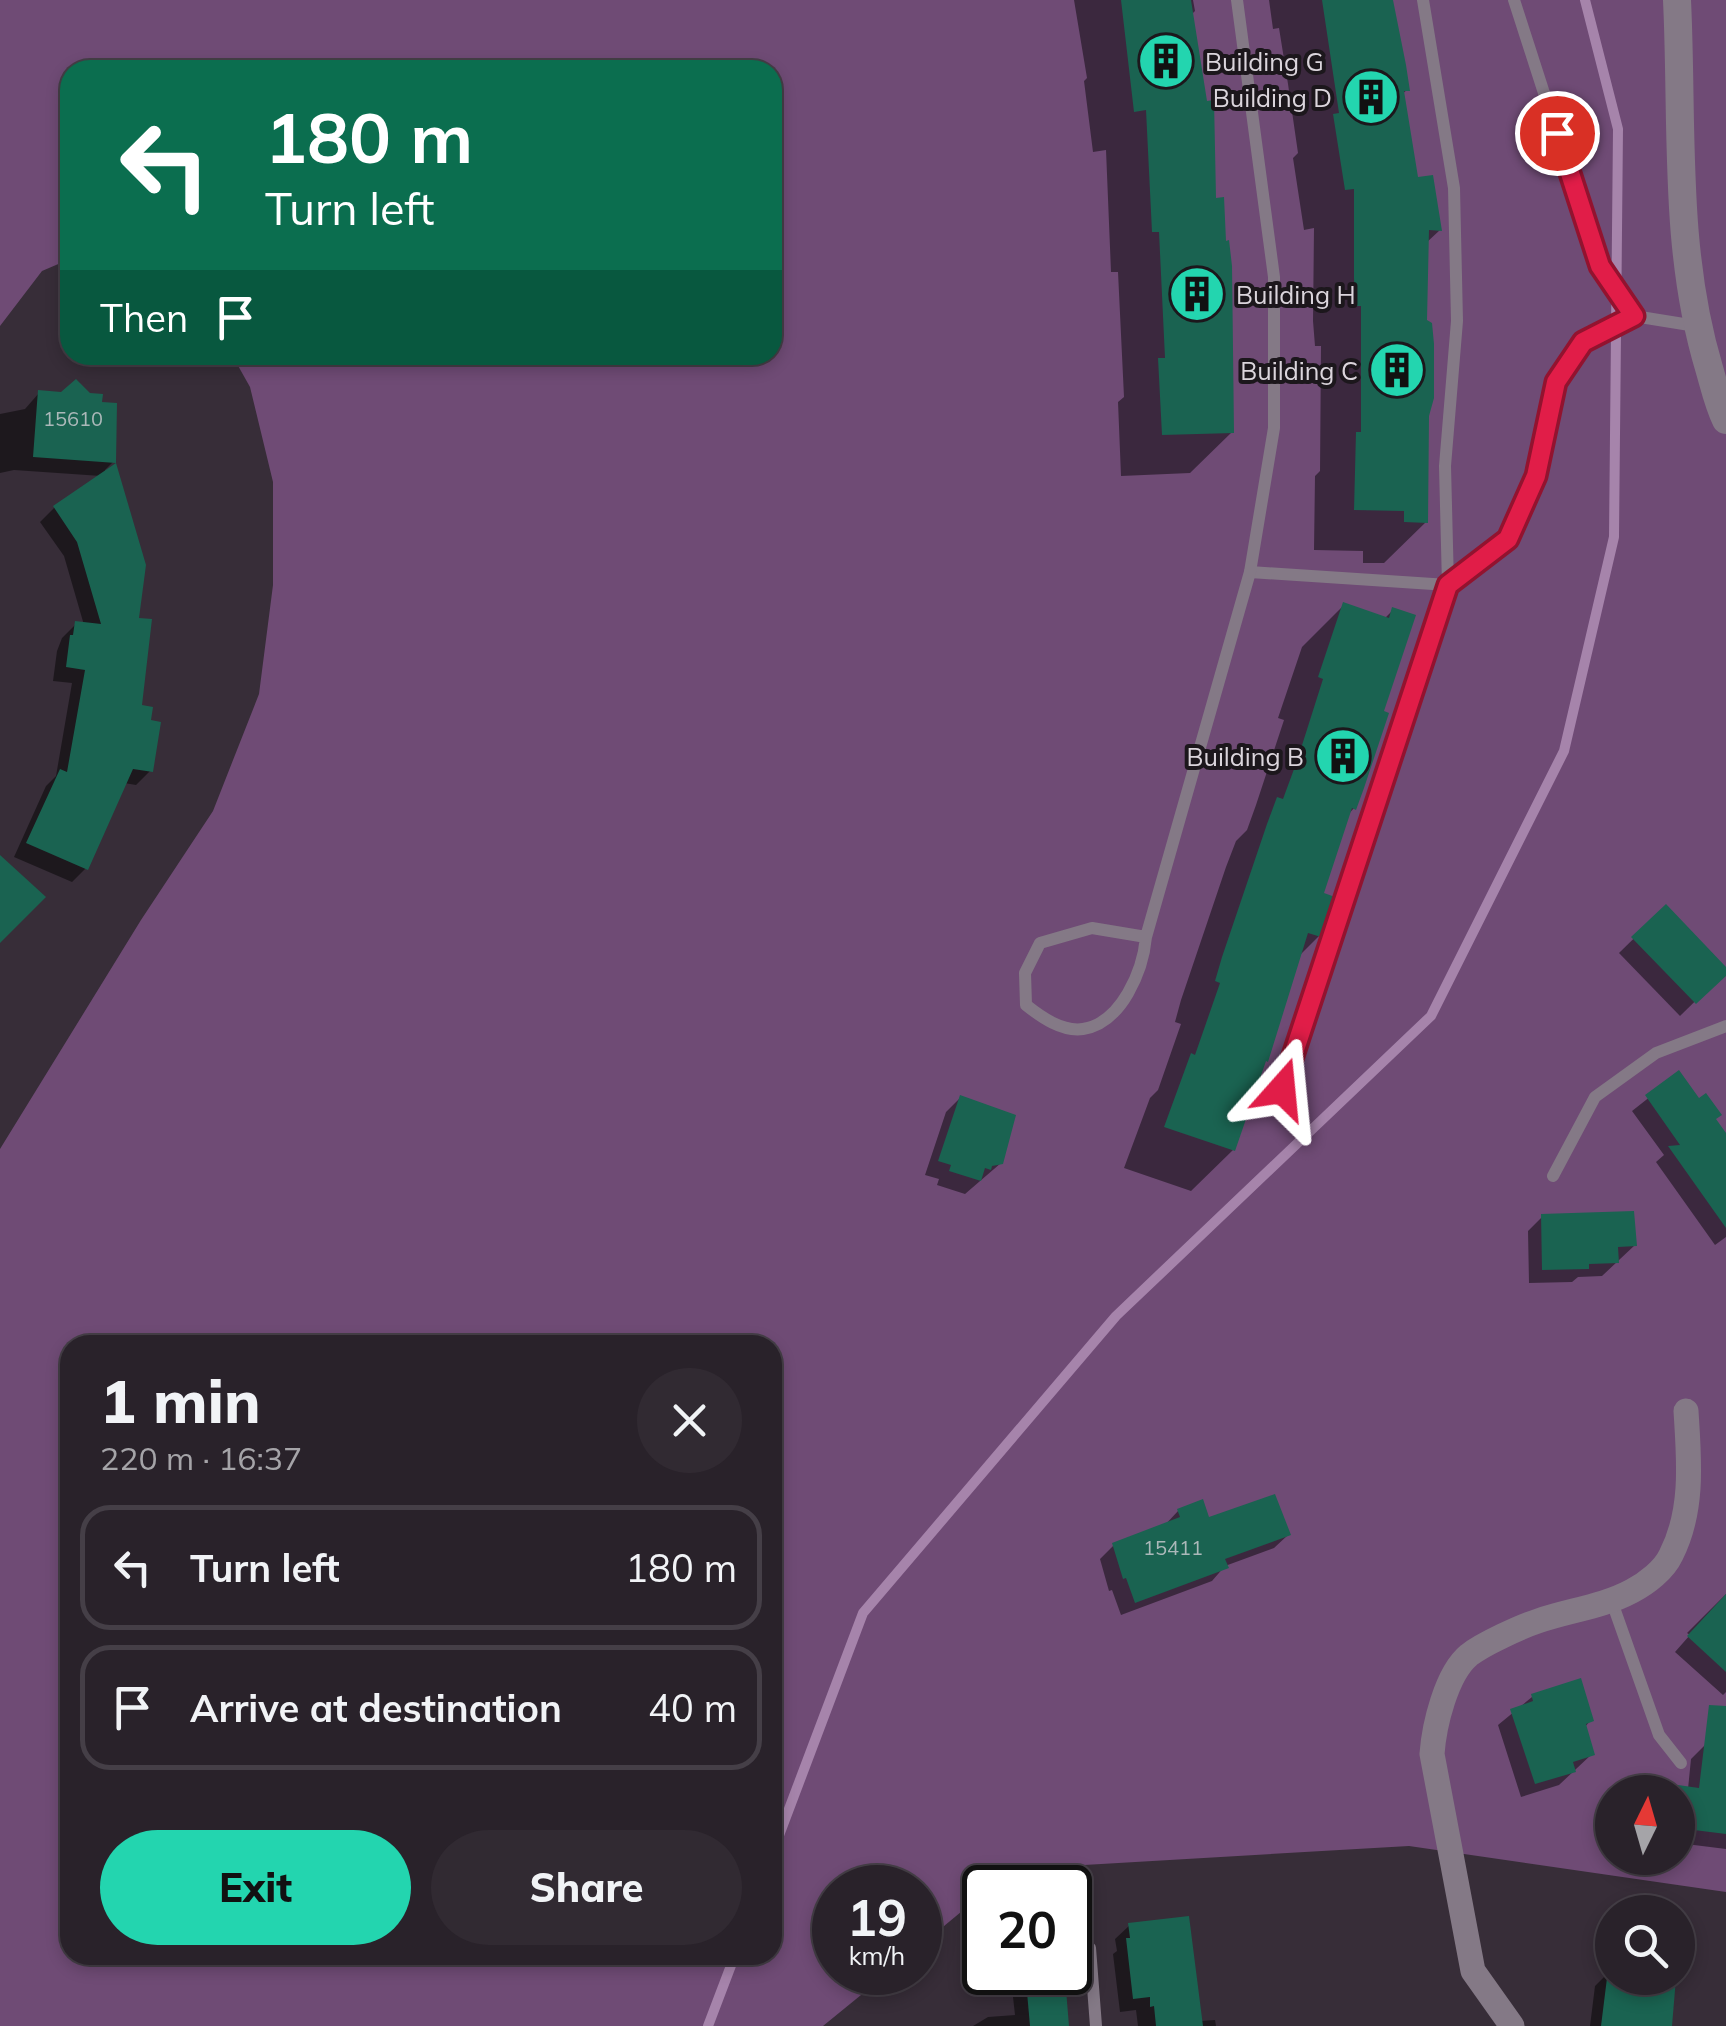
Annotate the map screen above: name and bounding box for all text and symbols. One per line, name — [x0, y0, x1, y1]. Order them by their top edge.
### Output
building icon: Building G — [1136, 31, 1196, 91]
place label: Building G — [1205, 46, 1324, 77]
building icon: Building D — [1341, 67, 1401, 127]
place label: Building D — [1213, 82, 1332, 113]
pin — [1515, 91, 1600, 176]
text: 180 m — [265, 93, 473, 181]
icon: left — [100, 100, 230, 230]
icon: arrive — [1530, 106, 1585, 161]
text: Turn left — [265, 180, 434, 236]
building icon: Building H — [1167, 264, 1227, 324]
place label: Building H — [1236, 279, 1356, 310]
icon: arrive — [208, 290, 263, 345]
text: Then — [100, 294, 188, 342]
building icon: Building C — [1367, 340, 1427, 400]
place label: Building C — [1240, 355, 1358, 386]
house number: 15610 — [43, 406, 103, 431]
building icon: Building B — [1313, 726, 1373, 786]
place label: Building B — [1186, 741, 1304, 772]
position arrow — [1230, 1037, 1334, 1141]
text: 1 min — [100, 1363, 261, 1438]
button: close — [637, 1368, 742, 1473]
text: 220 m · 16:37 — [100, 1438, 302, 1478]
house number: 15411 — [1143, 1535, 1203, 1560]
icon: left — [105, 1540, 160, 1595]
text: Turn left — [190, 1544, 340, 1592]
text: 180 m — [625, 1544, 737, 1592]
icon: arrive — [105, 1680, 160, 1735]
text: Arrive at destination — [190, 1684, 562, 1732]
text: 40 m — [648, 1684, 737, 1732]
north arrow — [1595, 1775, 1695, 1875]
map controls — [1595, 1775, 1695, 1995]
button: Exit — [100, 1830, 411, 1945]
button: Share — [431, 1830, 742, 1945]
speed limit sign: 20 — [962, 1865, 1092, 1995]
text: 19 — [847, 1886, 907, 1949]
button: search — [1595, 1895, 1695, 1995]
text: km/h — [849, 1940, 905, 1971]

